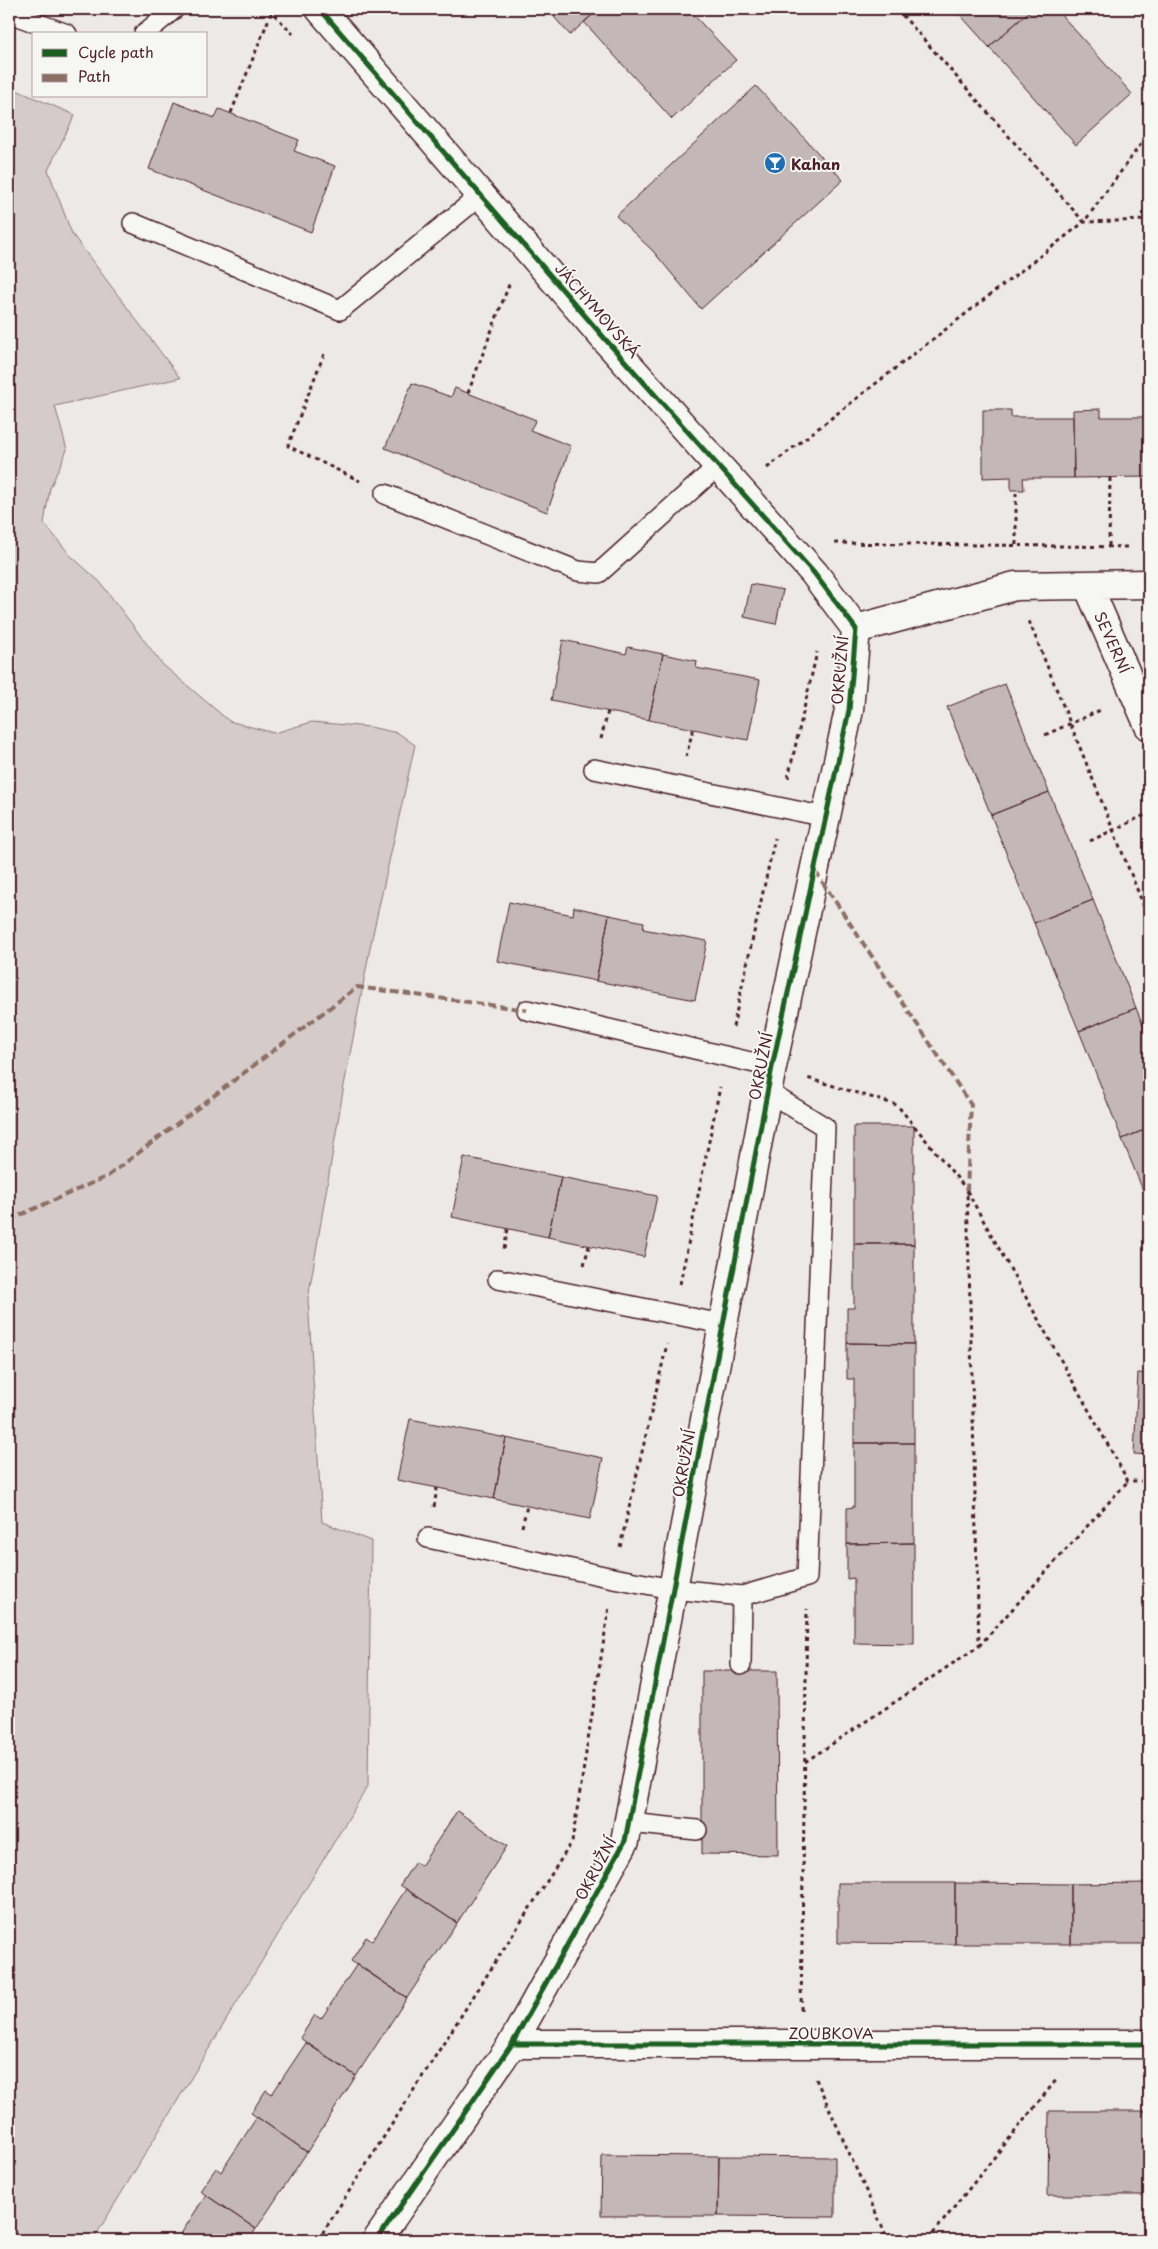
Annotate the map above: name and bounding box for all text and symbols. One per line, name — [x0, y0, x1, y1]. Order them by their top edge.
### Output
legend — [32, 32, 208, 98]
text: Cycle path — [78, 40, 154, 63]
text: Path — [78, 64, 110, 87]
bar icon: Kahan — [763, 151, 787, 175]
place label: Kahan — [791, 152, 840, 175]
street label: JÁCHYMOVSKÁ — [550, 257, 646, 363]
street label: SEVERNÍ — [1089, 607, 1137, 677]
street label: OKRUŽNÍ — [825, 634, 854, 705]
street label: OKRUŽNÍ — [742, 1029, 778, 1102]
street label: OKRUŽNÍ — [666, 1426, 700, 1499]
street label: OKRUŽNÍ — [569, 1832, 622, 1904]
street label: ZOUBKOVA — [788, 2021, 874, 2044]

